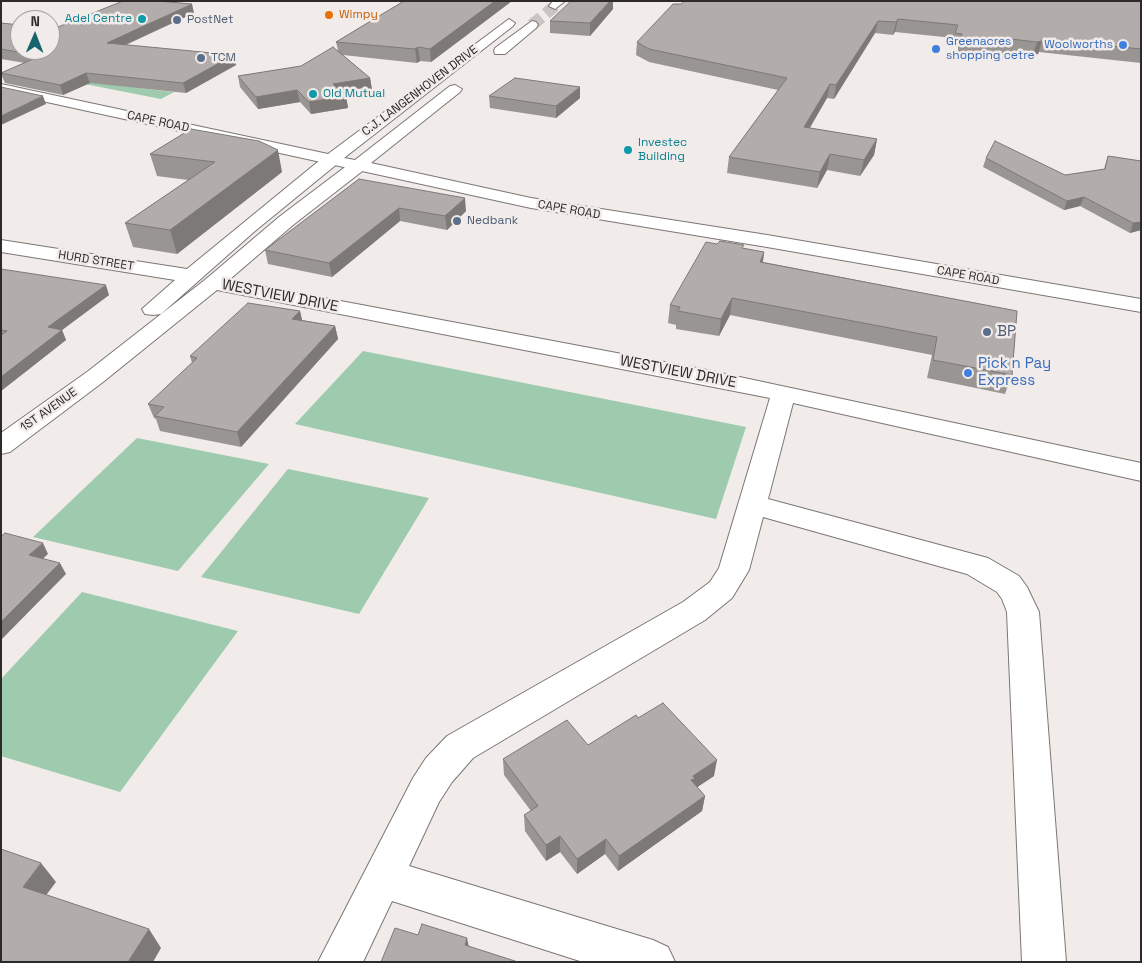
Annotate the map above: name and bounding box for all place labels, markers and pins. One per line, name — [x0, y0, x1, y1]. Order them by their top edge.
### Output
place label: Wimpy — [339, 8, 378, 22]
marker: Wimpy — [323, 9, 335, 21]
place label: Adel Centre — [65, 12, 132, 26]
marker: Adel Centre — [136, 13, 148, 25]
place label: PostNet — [187, 13, 233, 27]
marker: PostNet — [171, 14, 183, 26]
place label: Greenacres shopping cetre — [946, 35, 1035, 63]
place label: Woolworths — [1044, 38, 1113, 52]
marker: Woolworths — [1117, 39, 1129, 51]
marker: Greenacres shopping cetre — [930, 43, 942, 55]
place label: TCM — [211, 51, 236, 65]
marker: TCM — [195, 52, 207, 64]
place label: Old Mutual — [323, 87, 385, 101]
marker: Old Mutual — [307, 88, 319, 100]
place label: Investec Building — [638, 136, 687, 164]
marker: Investec Building — [622, 144, 634, 156]
place label: Nedbank — [467, 214, 518, 228]
marker: Nedbank — [451, 215, 463, 227]
place label: BP — [997, 323, 1016, 341]
marker: BP — [981, 326, 993, 338]
place label: Pick n Pay Express — [978, 355, 1051, 390]
marker: Pick n Pay Express — [962, 367, 974, 379]

